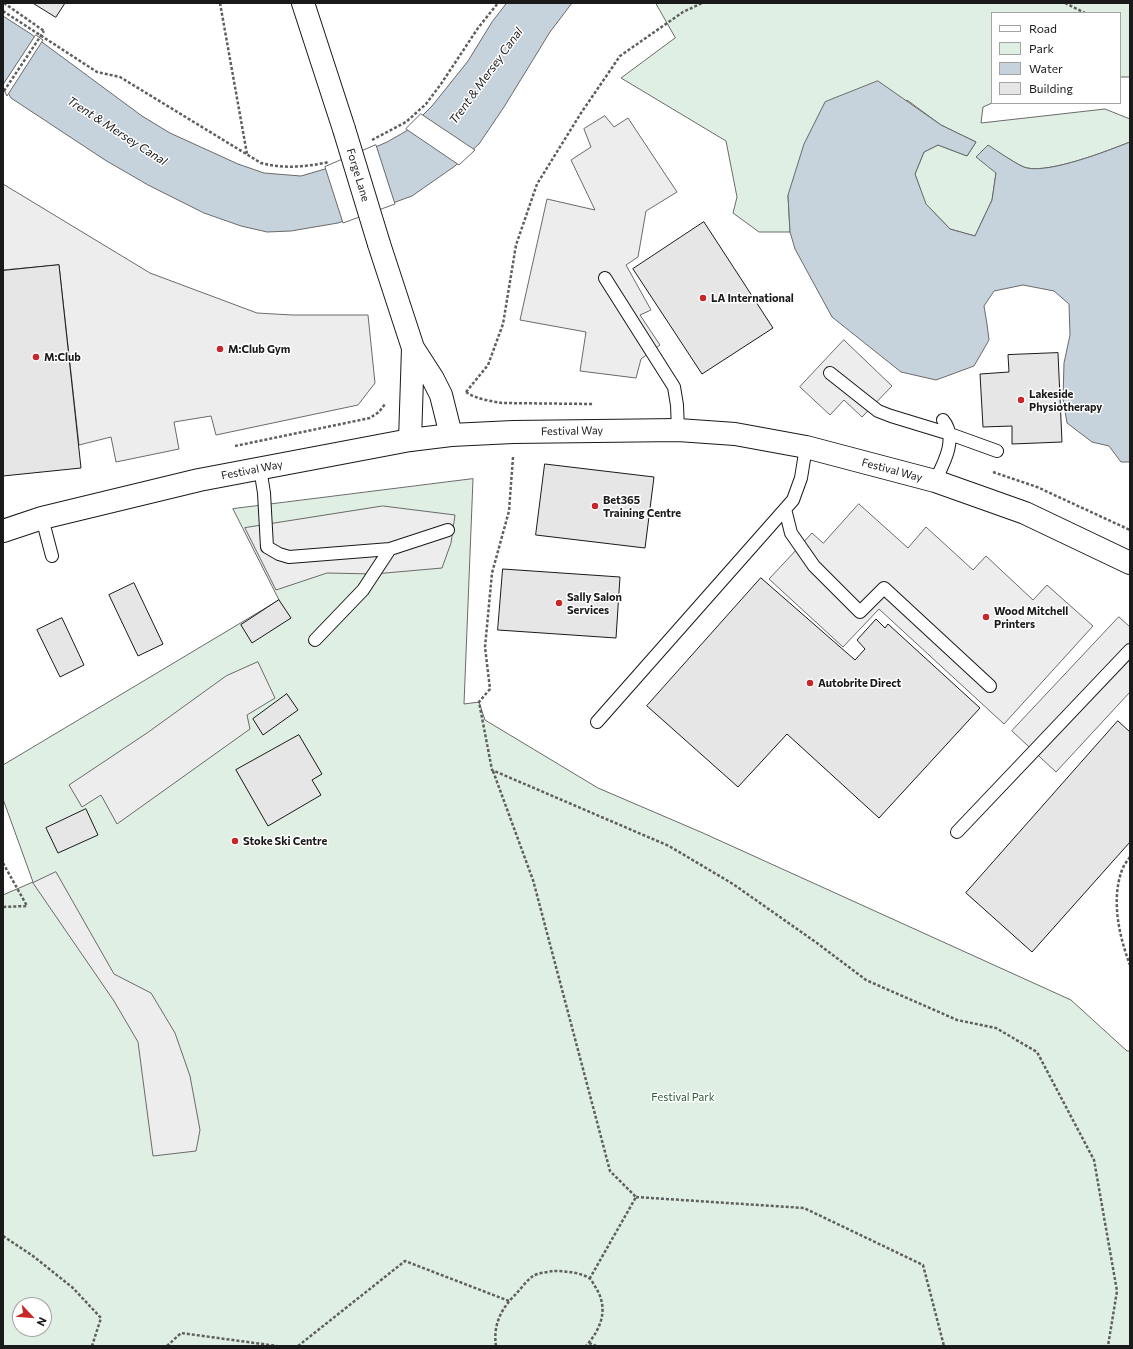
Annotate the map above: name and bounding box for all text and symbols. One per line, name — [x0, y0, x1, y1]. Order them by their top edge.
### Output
legend — [991, 12, 1121, 104]
text: Road — [1029, 21, 1057, 35]
water label: Trent & Mersey Canal — [446, 25, 526, 127]
text: Park — [1029, 41, 1054, 55]
text: Water — [1029, 61, 1063, 75]
text: Building — [1029, 81, 1073, 95]
water label: Trent & Mersey Canal — [64, 93, 170, 169]
street label: Forge Lane — [344, 147, 372, 203]
place label: LA International — [711, 291, 794, 305]
marker: LA International — [698, 293, 708, 303]
place label: M:Club Gym — [228, 342, 290, 356]
marker: M:Club Gym — [215, 344, 225, 354]
place label: M:Club — [44, 350, 81, 364]
marker: M:Club — [31, 352, 41, 362]
place label: Lakeside Physiotherapy — [1029, 387, 1102, 413]
marker: Lakeside Physiotherapy — [1016, 395, 1026, 405]
street label: Festival Way — [541, 424, 603, 438]
street label: Festival Way — [860, 456, 924, 484]
street label: Festival Way — [220, 458, 284, 482]
place label: Bet365 Training Centre — [603, 493, 681, 519]
marker: Bet365 Training Centre — [590, 501, 600, 511]
place label: Sally Salon Services — [567, 590, 622, 616]
marker: Sally Salon Services — [554, 598, 564, 608]
place label: Wood Mitchell Printers — [994, 604, 1068, 630]
marker: Wood Mitchell Printers — [981, 612, 991, 622]
place label: Autobrite Direct — [818, 676, 901, 690]
marker: Autobrite Direct — [805, 678, 815, 688]
place label: Stoke Ski Centre — [243, 834, 327, 848]
marker: Stoke Ski Centre — [230, 836, 240, 846]
park label: Festival Park — [651, 1090, 715, 1104]
north arrow — [12, 1297, 52, 1337]
text: N — [35, 1315, 50, 1329]

